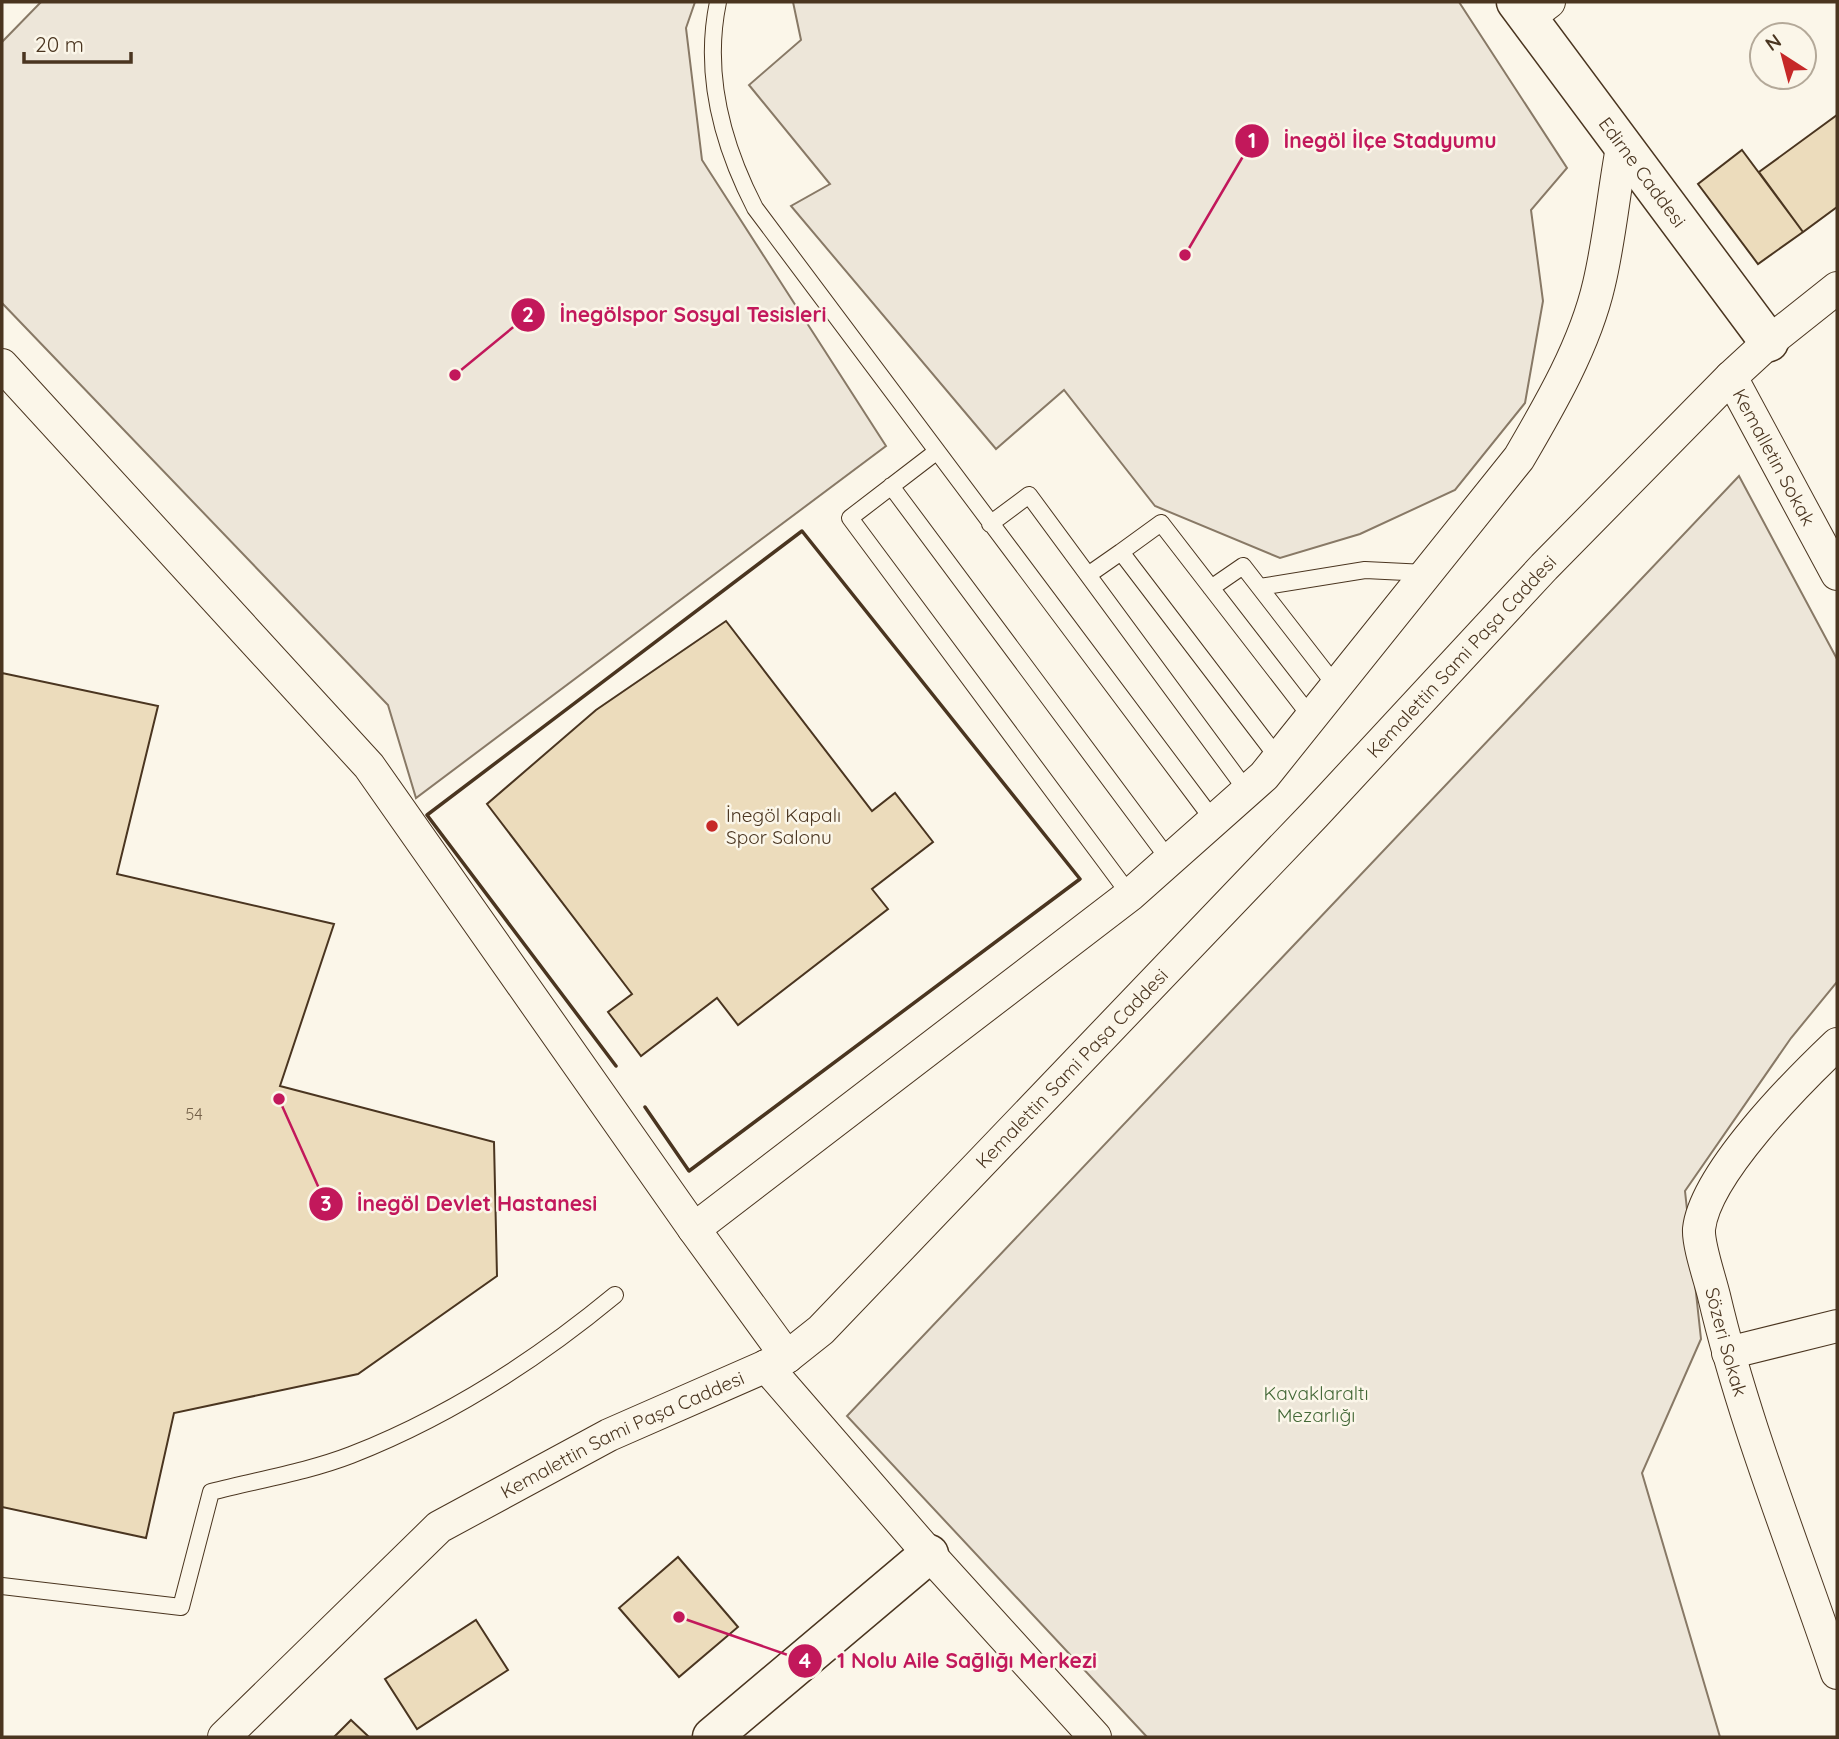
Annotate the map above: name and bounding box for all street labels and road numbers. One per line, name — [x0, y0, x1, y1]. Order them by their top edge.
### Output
street label: Edirne Caddesi — [1594, 112, 1691, 232]
street label: Kemalletin Sokak — [1728, 385, 1821, 530]
street label: Kemalettin Sami Paşa Caddesi — [1361, 550, 1561, 763]
street label: Kemalettin Sami Paşa Caddesi — [970, 963, 1173, 1173]
street label: Sözeri Sokak — [1700, 1285, 1753, 1399]
street label: Kemalettin Sami Paşa Caddesi — [496, 1365, 748, 1504]

